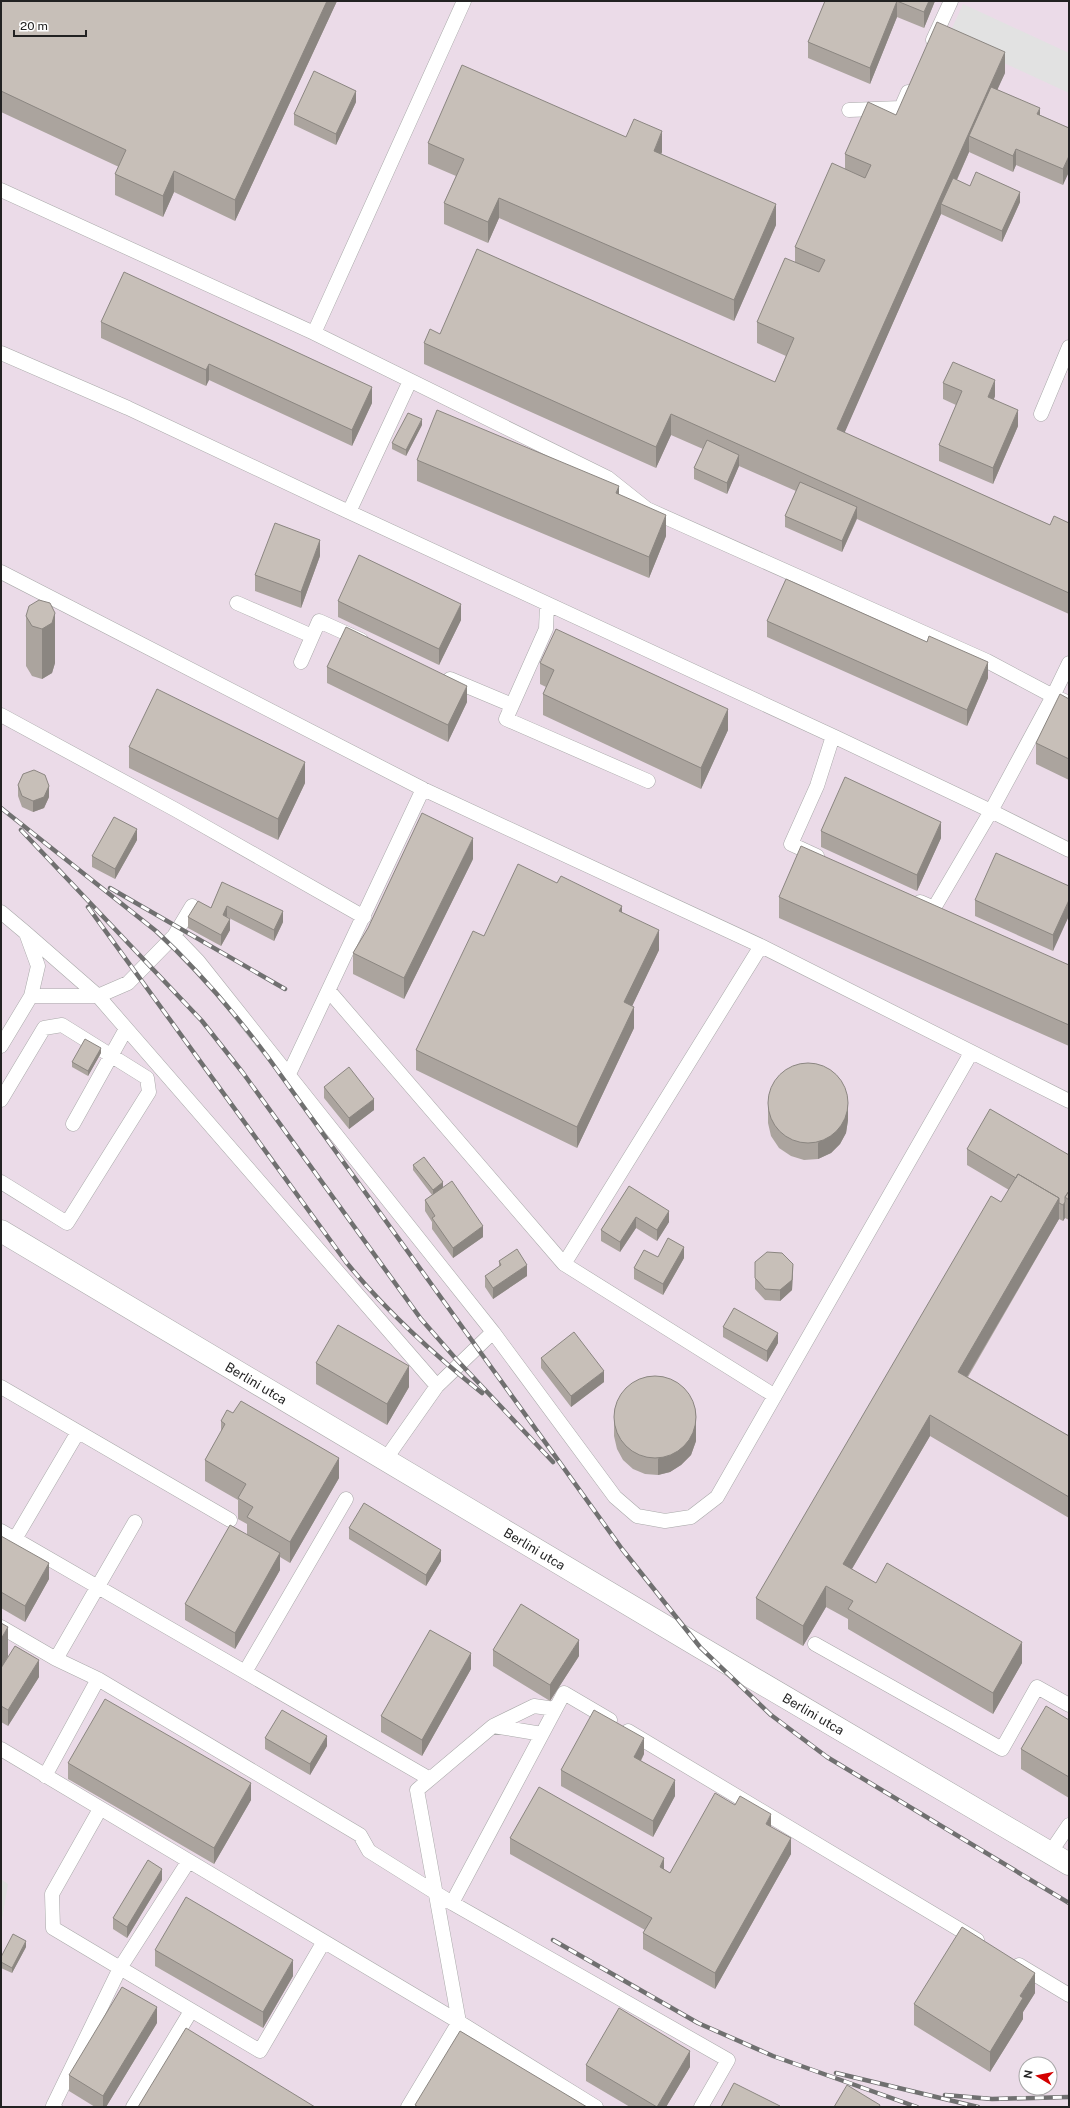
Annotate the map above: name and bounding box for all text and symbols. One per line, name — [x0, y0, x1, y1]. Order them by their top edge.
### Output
scale bar — [14, 12, 86, 38]
text: 20 m — [20, 19, 48, 33]
street label: Berlini utca — [223, 1359, 290, 1407]
street label: Berlini utca — [501, 1525, 568, 1573]
street label: Berlini utca — [780, 1690, 847, 1738]
north arrow — [1018, 2056, 1058, 2096]
text: N — [1021, 2069, 1035, 2080]

